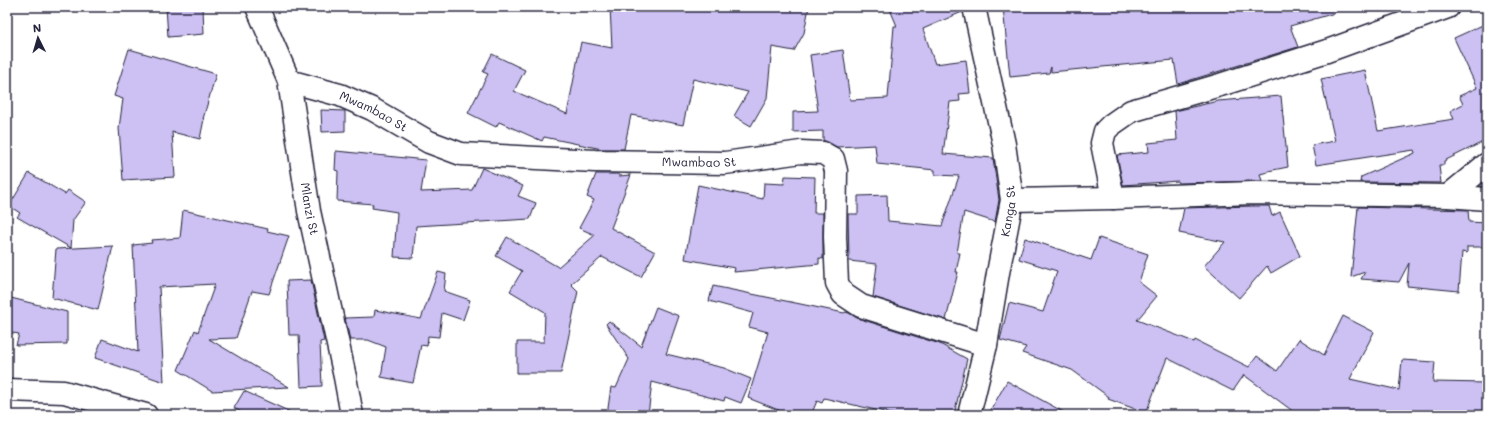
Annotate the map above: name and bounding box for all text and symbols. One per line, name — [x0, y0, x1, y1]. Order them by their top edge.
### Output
north arrow — [18, 18, 58, 58]
text: N — [32, 20, 42, 35]
street label: Mwambao St — [337, 87, 410, 135]
street label: Mwambao St — [662, 153, 737, 170]
street label: Mlanzi St — [298, 181, 323, 236]
street label: Kanga St — [996, 185, 1019, 238]

